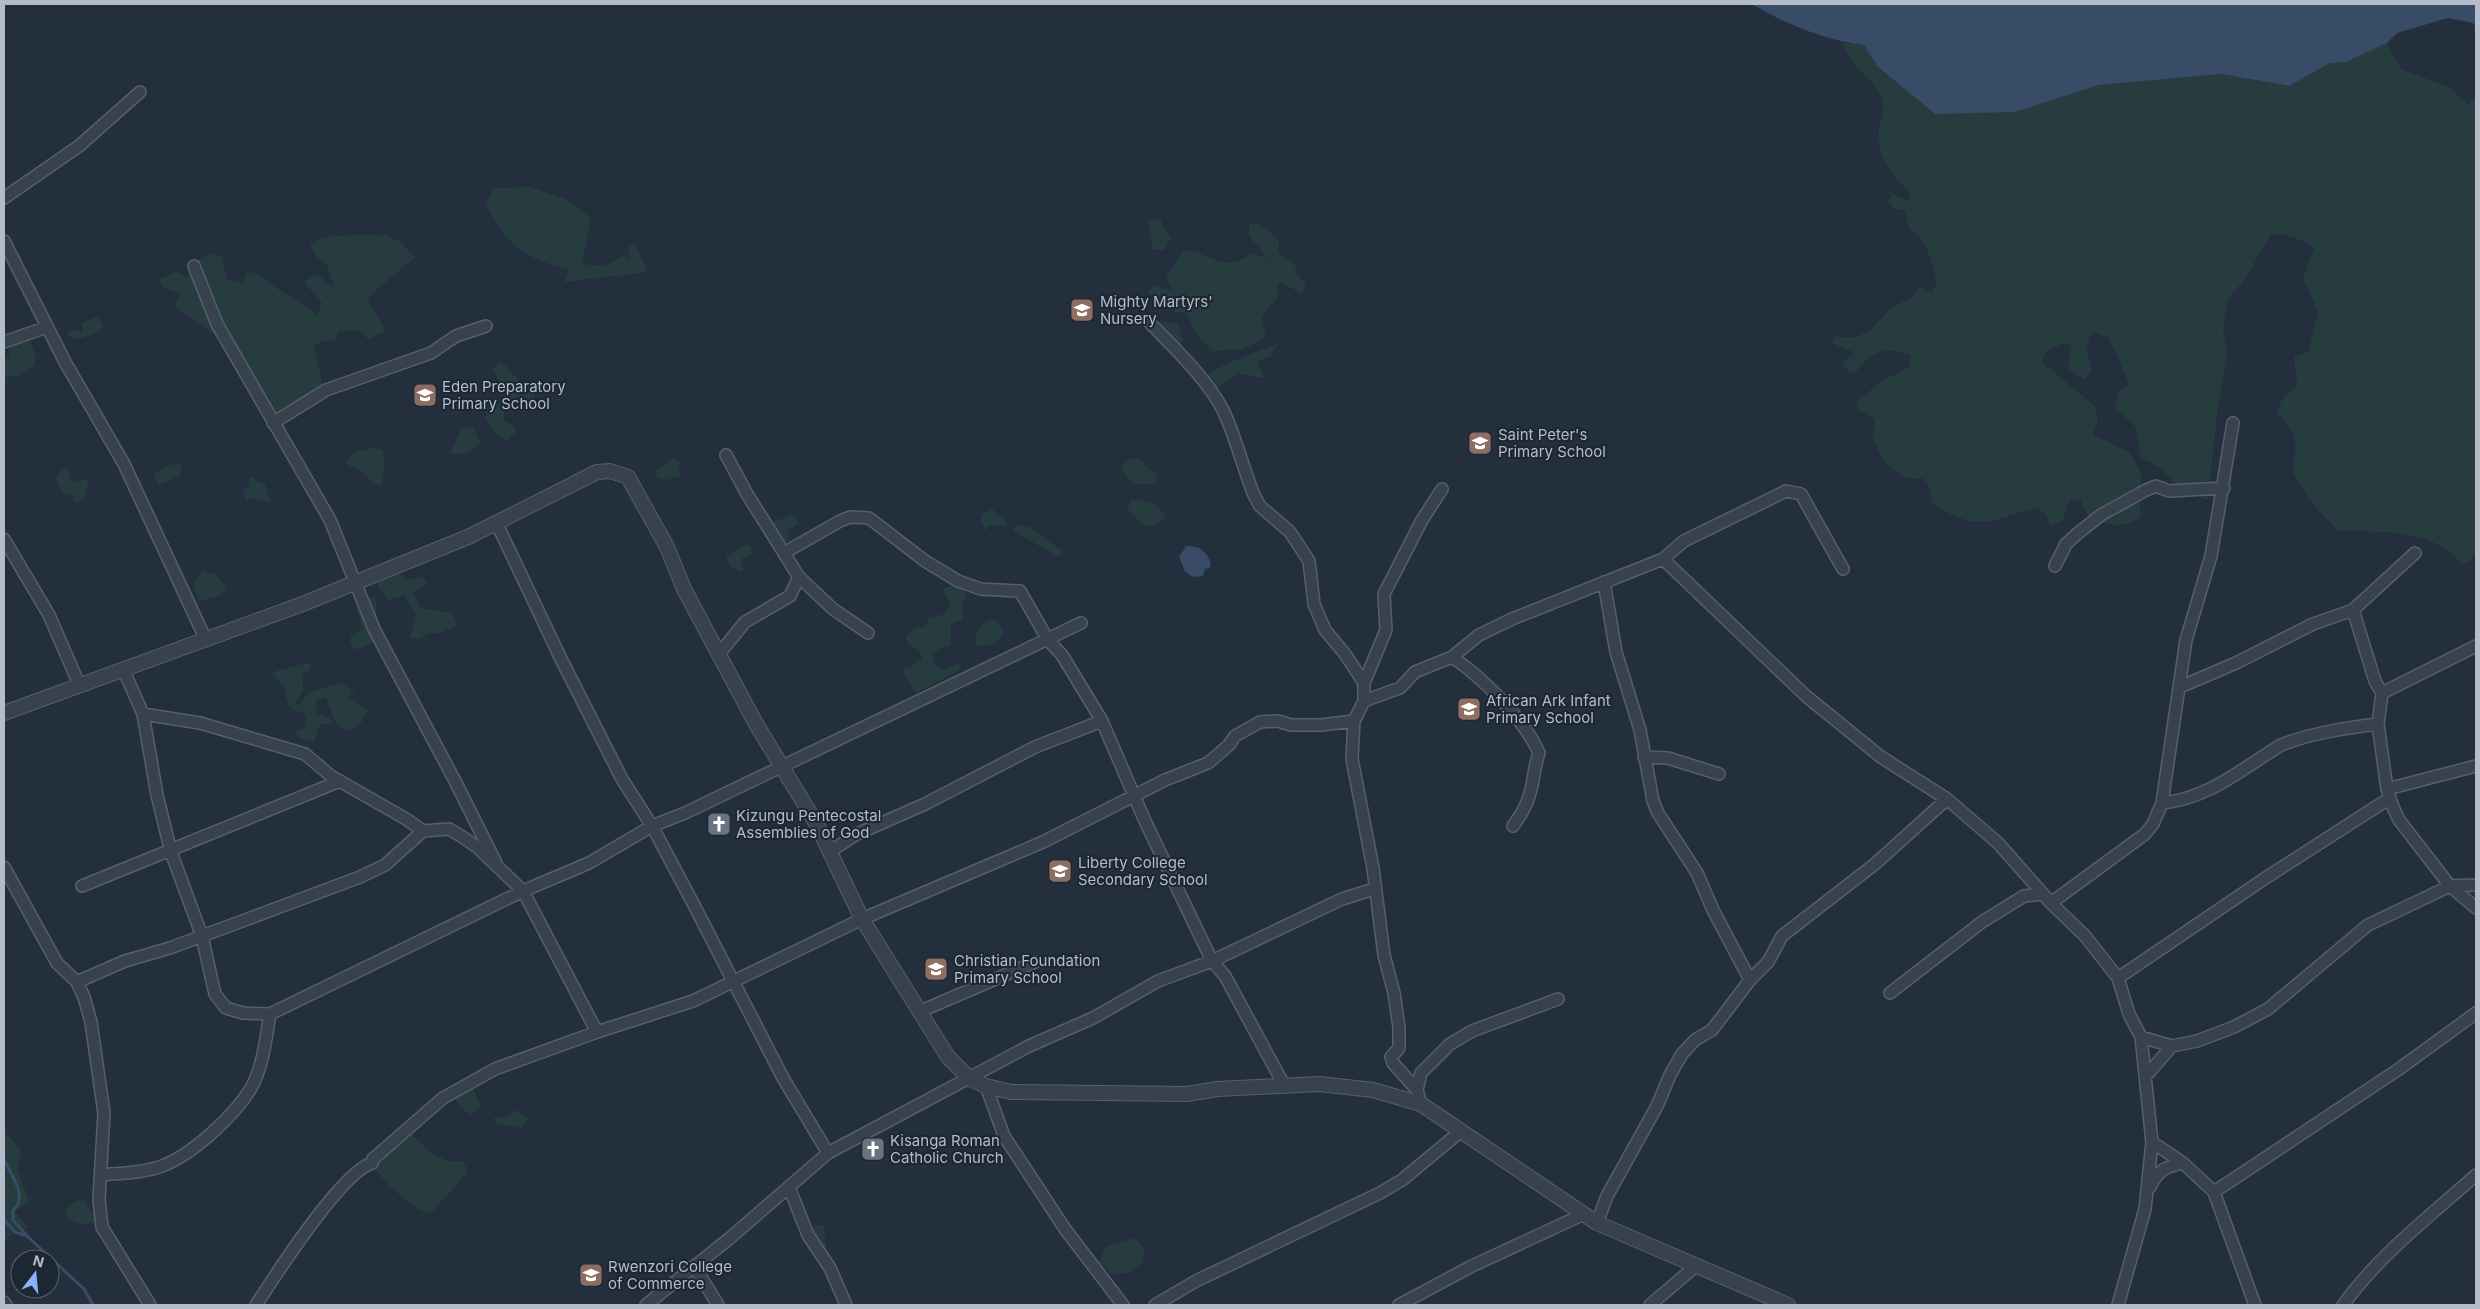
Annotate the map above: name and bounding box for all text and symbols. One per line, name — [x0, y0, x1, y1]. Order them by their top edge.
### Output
place label: Mighty Martyrs' Nursery — [1100, 292, 1213, 328]
school or university icon: Mighty Martyrs' Nursery — [1069, 297, 1095, 323]
place label: Eden Preparatory Primary School — [442, 377, 566, 413]
school or university icon: Eden Preparatory Primary School — [412, 382, 438, 408]
place label: Saint Peter's Primary School — [1498, 425, 1606, 461]
school or university icon: Saint Peter's Primary School — [1467, 430, 1493, 456]
place label: African Ark Infant Primary School — [1486, 691, 1611, 727]
school or university icon: African Ark Infant Primary School — [1456, 696, 1482, 722]
place label: Kizungu Pentecostal Assemblies of God — [736, 806, 881, 842]
church icon: Kizungu Pentecostal Assemblies of God — [706, 811, 732, 837]
place label: Liberty College Secondary School — [1078, 853, 1208, 889]
school or university icon: Liberty College Secondary School — [1047, 858, 1073, 884]
place label: Christian Foundation Primary School — [954, 951, 1100, 987]
school or university icon: Christian Foundation Primary School — [923, 956, 949, 982]
place label: Kisanga Roman Catholic Church — [890, 1131, 1004, 1167]
church icon: Kisanga Roman Catholic Church — [860, 1136, 886, 1162]
north arrow — [10, 1249, 60, 1299]
text: N — [31, 1251, 46, 1271]
place label: Rwenzori College of Commerce — [608, 1257, 732, 1293]
school or university icon: Rwenzori College of Commerce — [578, 1262, 604, 1288]

